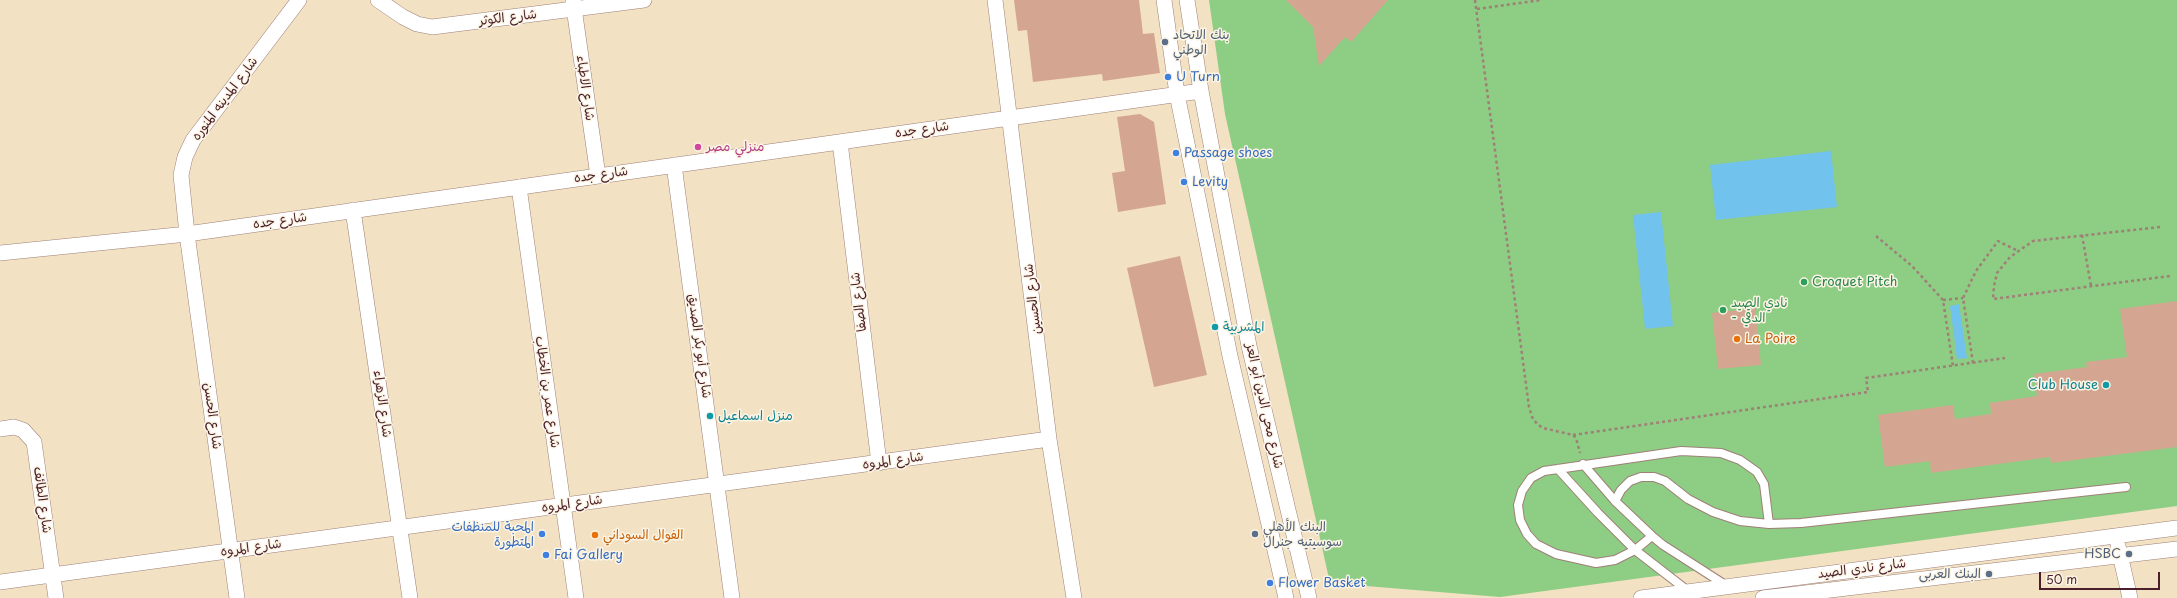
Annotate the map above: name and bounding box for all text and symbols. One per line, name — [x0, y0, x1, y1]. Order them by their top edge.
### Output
street label: شارع الكوثر — [478, 7, 538, 29]
place label: بنك الاتحاد الوطني — [1173, 27, 1230, 58]
marker: بنك الاتحاد الوطني — [1160, 37, 1170, 47]
street label: شارع المدينه المنوره — [189, 54, 261, 144]
street label: شارع الاطباء — [573, 54, 597, 122]
place label: U Turn — [1176, 69, 1220, 85]
marker: U Turn — [1163, 72, 1173, 82]
street label: شارع جده — [894, 118, 950, 142]
place label: منزلي مصر — [706, 139, 764, 155]
marker: منزلي مصر — [693, 142, 703, 152]
place label: Passage shoes — [1184, 145, 1272, 161]
marker: Passage shoes — [1171, 148, 1181, 158]
street label: شارع جده — [573, 163, 629, 187]
place label: Levity — [1192, 174, 1228, 190]
marker: Levity — [1179, 177, 1189, 187]
street label: شارع جده — [252, 209, 308, 233]
street label: شارع الحسين — [1021, 263, 1045, 335]
street label: شارع الصفا — [848, 271, 870, 333]
place label: Croquet Pitch — [1812, 274, 1897, 290]
marker: Croquet Pitch — [1799, 277, 1809, 287]
street label: شارع أبو بكر الصديق — [684, 293, 714, 399]
place label: نادي الصيد - الدقي — [1731, 295, 1787, 326]
marker: نادي الصيد - الدقي — [1718, 305, 1728, 315]
place label: المشربية — [1223, 319, 1264, 335]
marker: المشربية — [1210, 322, 1220, 332]
place label: La Poire — [1745, 331, 1796, 347]
marker: La Poire — [1732, 334, 1742, 344]
street label: شارع عمر بن الخطاب — [531, 335, 563, 449]
street label: شارع محى الدين أبو العز — [1242, 342, 1286, 470]
street label: شارع الزهراء — [370, 369, 394, 439]
place label: Club House — [2028, 377, 2098, 393]
marker: Club House — [2101, 380, 2111, 390]
street label: شارع الحسن — [200, 382, 224, 450]
place label: منزل اسماعيل — [718, 408, 793, 424]
marker: منزل اسماعيل — [705, 411, 715, 421]
street label: شارع المروه — [861, 449, 925, 473]
street label: شارع الطائف — [30, 466, 54, 534]
street label: شارع المروه — [540, 492, 604, 516]
place label: المحبة للمنظفات المتطورة — [451, 519, 534, 550]
place label: البنك الأهلي سوسيتيه جنرال — [1263, 519, 1342, 550]
place label: الفوال السوداني — [603, 527, 683, 543]
marker: المحبة للمنظفات المتطورة — [537, 529, 547, 539]
marker: البنك الأهلي سوسيتيه جنرال — [1250, 529, 1260, 539]
marker: الفوال السوداني — [590, 530, 600, 540]
street label: شارع المروه — [219, 536, 283, 560]
place label: HSBC — [2084, 546, 2121, 562]
place label: Fai Gallery — [554, 547, 623, 563]
marker: HSBC — [2124, 549, 2134, 559]
marker: Fai Gallery — [541, 550, 551, 560]
street label: شارع نادي الصيد — [1817, 556, 1907, 582]
scale bar — [2041, 564, 2162, 590]
place label: البنك العربى — [1919, 566, 1981, 582]
marker: البنك العربى — [1984, 569, 1994, 579]
text: 50 m — [2046, 570, 2077, 588]
place label: Flower Basket — [1278, 575, 1366, 591]
marker: Flower Basket — [1265, 578, 1275, 588]

